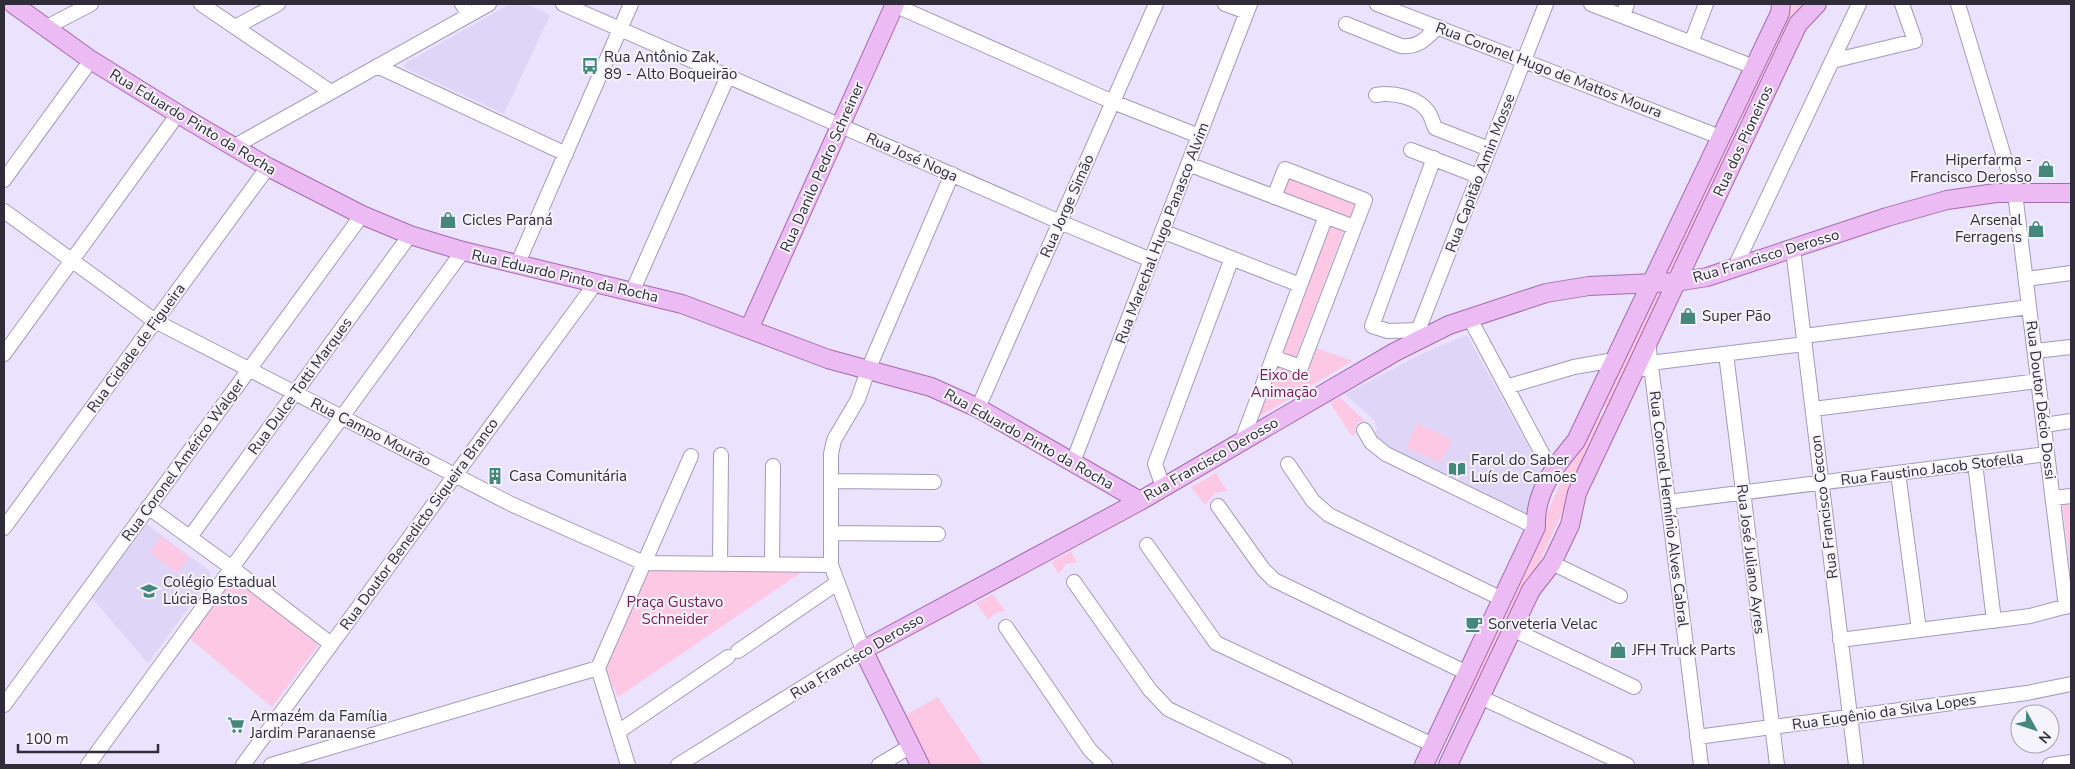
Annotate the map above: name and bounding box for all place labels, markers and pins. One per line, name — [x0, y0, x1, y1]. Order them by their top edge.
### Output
place label: Rua Antônio Zak, 89 - Alto Boqueirão — [604, 47, 737, 84]
bus stop icon: Rua Antônio Zak, 89 - Alto Boqueirão — [580, 56, 600, 76]
place label: Hiperfarma - Francisco Derosso — [1910, 150, 2032, 187]
shop icon: Hiperfarma - Francisco Derosso — [2036, 159, 2056, 179]
shop icon: Cicles Paraná — [438, 210, 458, 230]
place label: Cicles Paraná — [462, 210, 553, 230]
place label: Arsenal Ferragens — [1955, 210, 2023, 247]
shop icon: Arsenal Ferragens — [2026, 219, 2046, 239]
shop icon: Super Pão — [1678, 306, 1698, 326]
place label: Super Pão — [1702, 306, 1771, 326]
place label: Farol do Saber Luís de Camões — [1471, 450, 1577, 487]
library icon: Farol do Saber Luís de Camões — [1447, 459, 1467, 479]
building icon: Casa Comunitária — [485, 466, 505, 486]
place label: Casa Comunitária — [509, 466, 627, 486]
place label: Colégio Estadual Lúcia Bastos — [163, 572, 277, 609]
school or university icon: Colégio Estadual Lúcia Bastos — [139, 581, 159, 601]
cafe icon: Sorveteria Velac — [1464, 614, 1484, 634]
place label: Sorveteria Velac — [1488, 614, 1598, 634]
shop icon: JFH Truck Parts — [1608, 640, 1628, 660]
place label: JFH Truck Parts — [1631, 640, 1736, 660]
place label: Armazém da Família Jardim Paranaense — [249, 706, 387, 743]
supermarket icon: Armazém da Família Jardim Paranaense — [226, 715, 246, 735]

